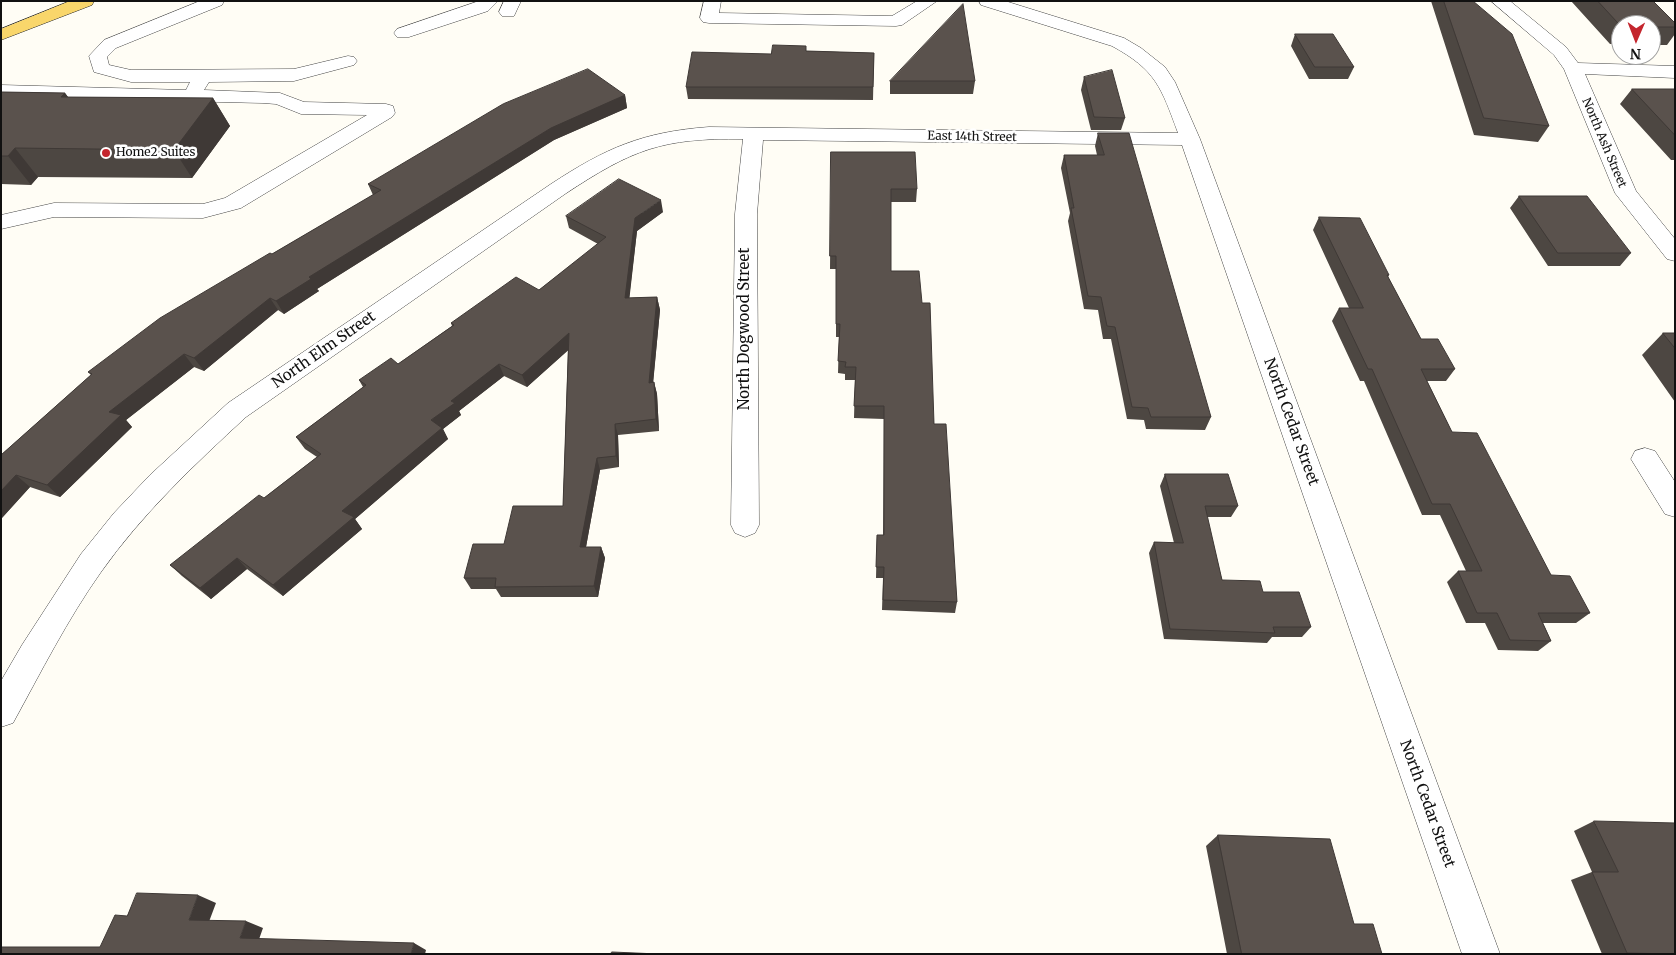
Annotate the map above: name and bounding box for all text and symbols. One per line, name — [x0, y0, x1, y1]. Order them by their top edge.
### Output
north arrow — [1611, 15, 1661, 65]
text: N — [1630, 45, 1641, 63]
street label: North Ash Street — [1579, 96, 1629, 190]
street label: East 14th Street — [927, 129, 1017, 145]
place label: Home2 Suites — [116, 146, 195, 160]
marker: Home2 Suites — [100, 147, 112, 159]
street label: North Dogwood Street — [736, 248, 754, 410]
street label: North Elm Street — [269, 308, 379, 392]
street label: North Cedar Street — [1260, 356, 1322, 488]
street label: North Cedar Street — [1396, 738, 1458, 870]

